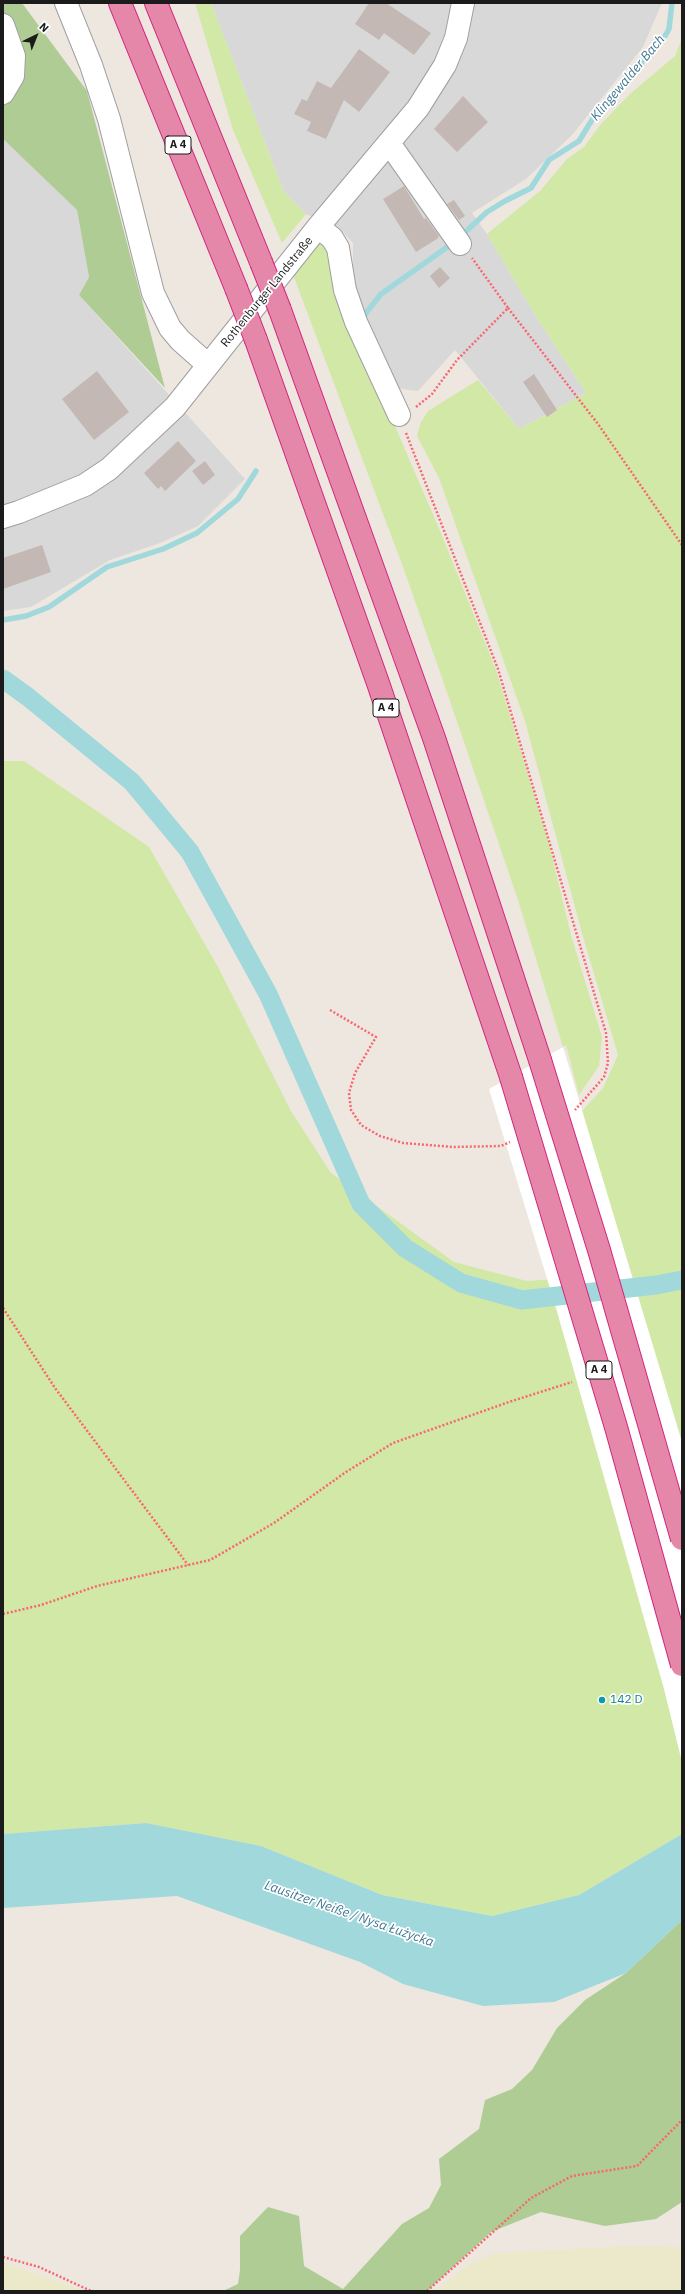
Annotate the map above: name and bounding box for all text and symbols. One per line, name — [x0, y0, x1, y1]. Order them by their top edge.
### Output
north arrow — [16, 16, 56, 56]
text: N — [36, 19, 52, 35]
water label: Klingewalder Bach — [588, 32, 668, 124]
road number: A 4 — [165, 136, 191, 154]
street label: Rothenburger Landstraße — [218, 234, 316, 350]
road number: A 4 — [373, 699, 399, 717]
road number: A 4 — [586, 1361, 612, 1379]
place label: 142 D — [610, 1693, 642, 1707]
marker: 142 D — [597, 1695, 607, 1705]
water label: Lausitzer Neiße / Nysa Łużycka — [262, 1878, 436, 1950]

